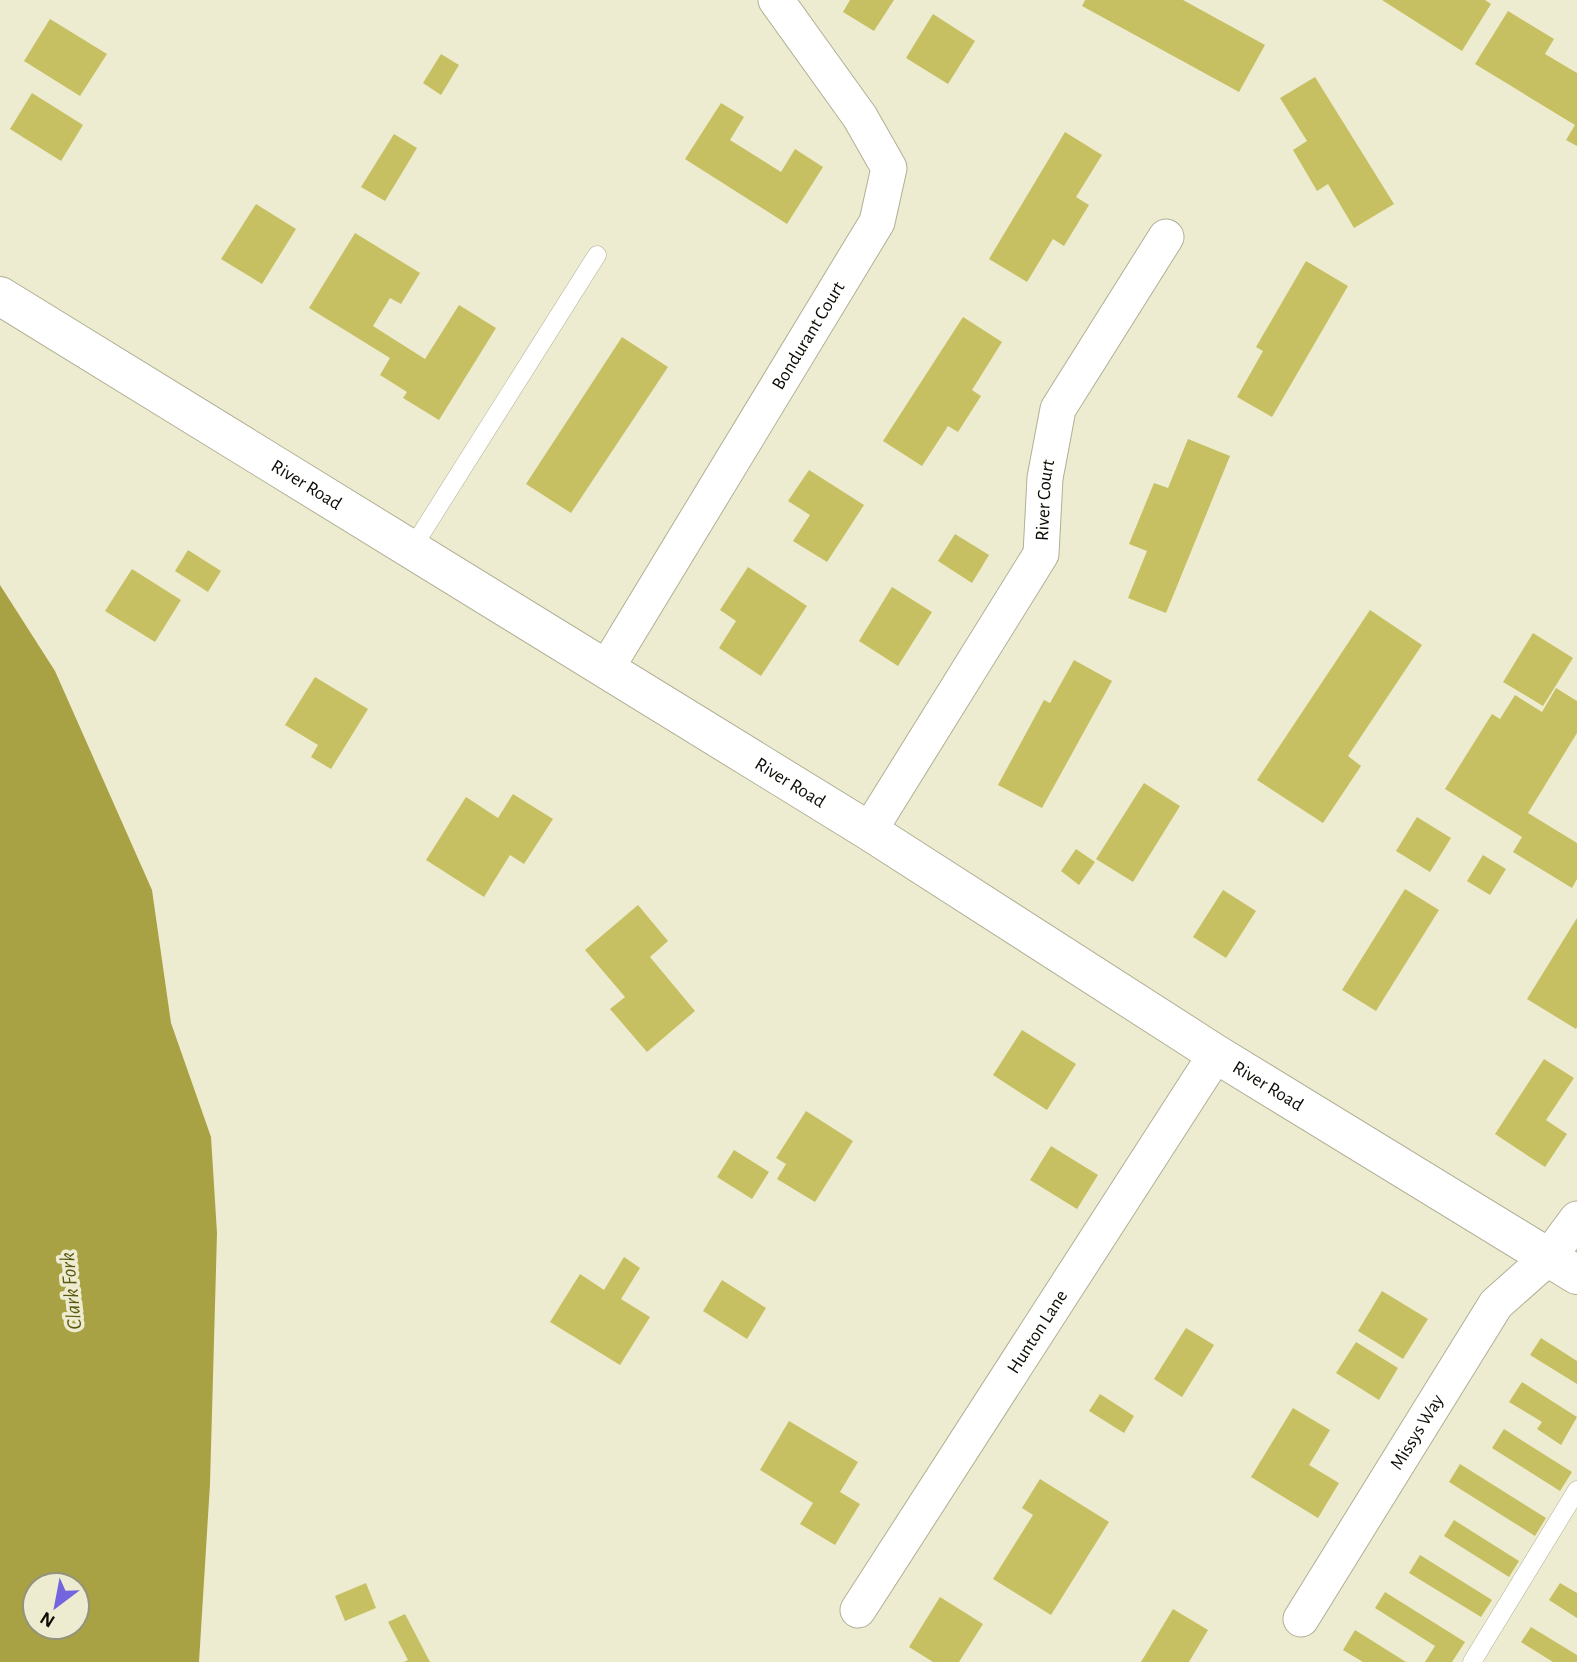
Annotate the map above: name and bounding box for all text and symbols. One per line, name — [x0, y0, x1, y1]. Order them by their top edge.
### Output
street label: Bondurant Court — [768, 278, 848, 393]
street label: River Road — [268, 456, 345, 514]
street label: River Court — [1032, 458, 1058, 541]
street label: River Road — [752, 754, 829, 811]
street label: River Road — [1229, 1057, 1307, 1115]
water label: Clark Fork — [56, 1251, 86, 1331]
street label: Hunton Lane — [1003, 1287, 1071, 1377]
street label: Missys Way — [1386, 1391, 1447, 1473]
north arrow — [21, 1571, 91, 1641]
text: N — [37, 1608, 58, 1631]

